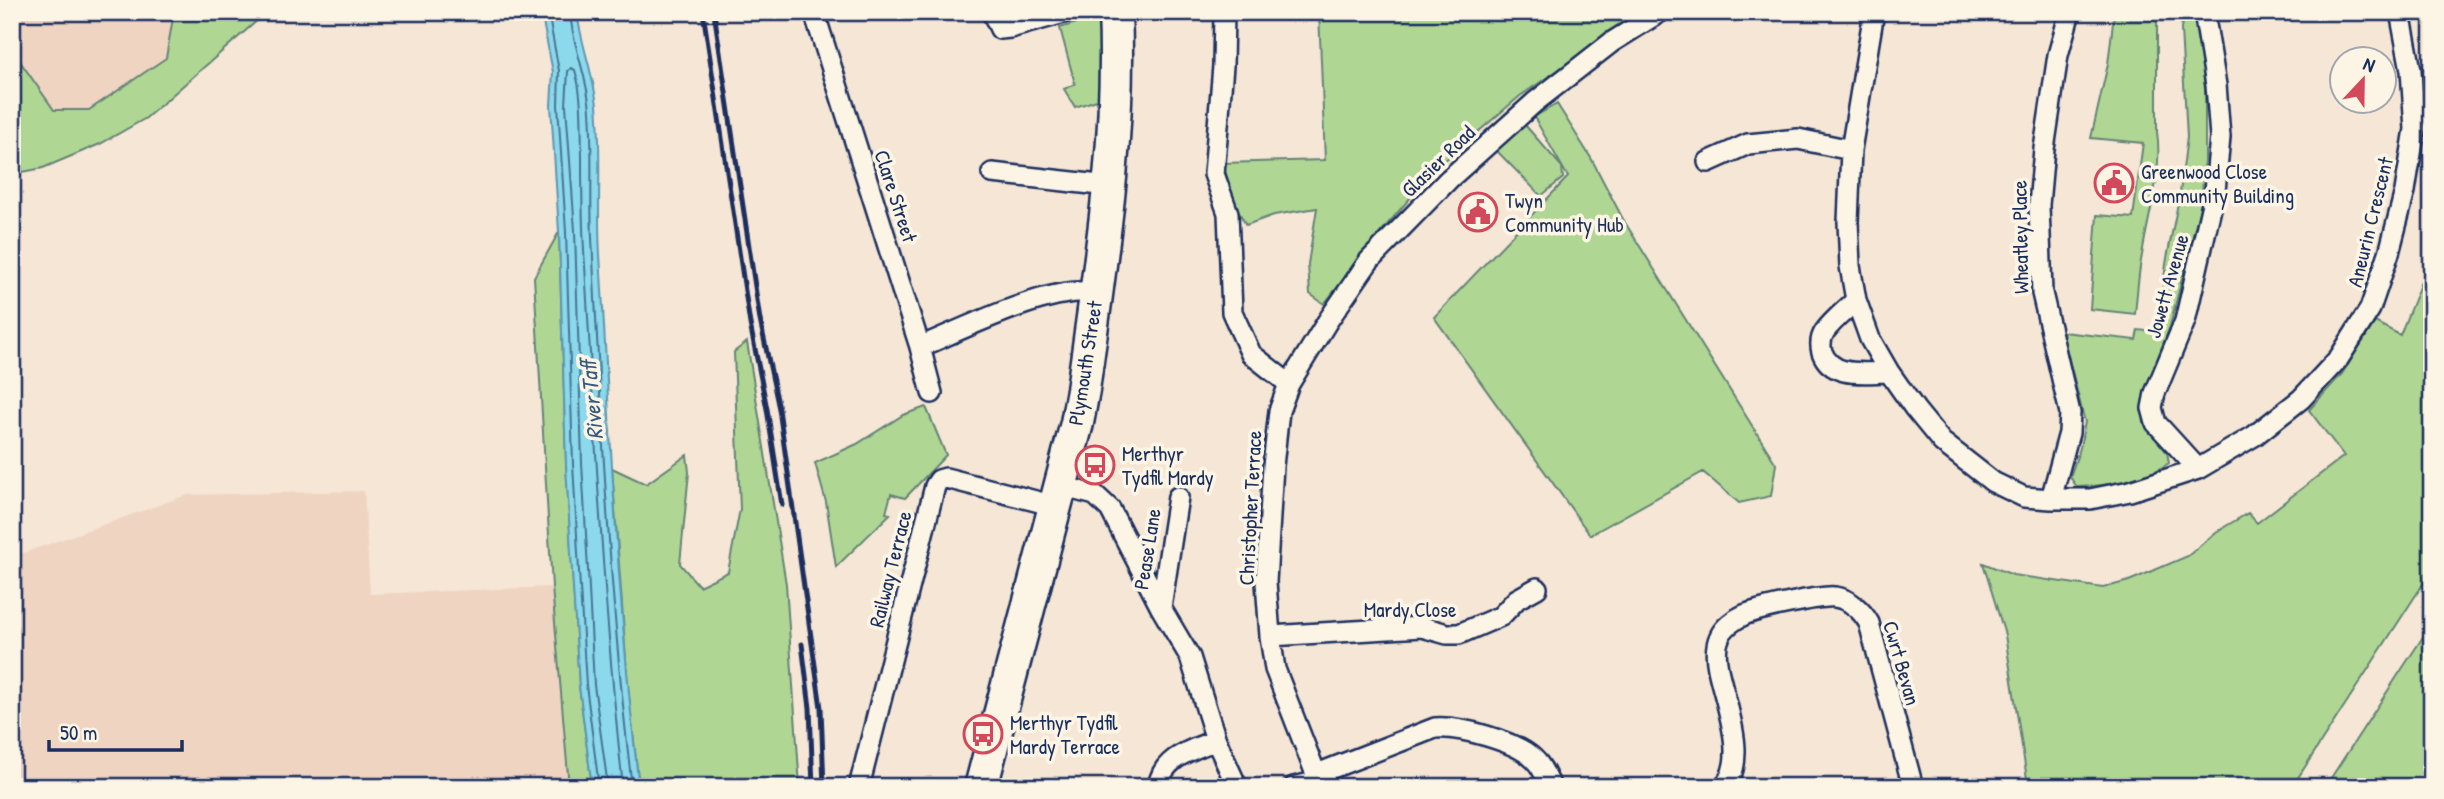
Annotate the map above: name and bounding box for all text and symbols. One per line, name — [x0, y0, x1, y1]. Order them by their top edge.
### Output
north arrow — [2328, 46, 2398, 116]
text: N — [2360, 50, 2379, 78]
street label: Glasier Road — [1395, 118, 1481, 204]
street label: Clare Street — [867, 146, 925, 247]
street label: Aneurin Crescent — [2340, 153, 2400, 290]
place label: Greenwood Close Community Building — [2141, 157, 2294, 210]
public building icon: Greenwood Close Community Building — [2093, 162, 2135, 204]
street label: Wheatley Place — [2005, 180, 2035, 294]
place label: Twyn Community Hub — [1505, 186, 1624, 239]
public building icon: Twyn Community Hub — [1457, 191, 1499, 233]
street label: Jowett Avenue — [2138, 231, 2196, 341]
street label: Plymouth Street — [1061, 298, 1109, 427]
water label: River Taff — [572, 355, 610, 441]
street label: Christopher Terrace — [1231, 430, 1269, 586]
place label: Merthyr Tydfil Mardy — [1122, 439, 1214, 492]
bus stop icon: Merthyr Tydfil Mardy — [1074, 444, 1116, 486]
street label: Pease Lane — [1126, 506, 1168, 592]
street label: Railway Terrace — [862, 508, 918, 630]
street label: Mardy Close — [1364, 595, 1456, 624]
street label: Cwrt Bevan — [1876, 617, 1928, 709]
scale bar — [49, 708, 182, 752]
place label: Merthyr Tydfil Mardy Terrace — [1010, 708, 1120, 761]
bus stop icon: Merthyr Tydfil Mardy Terrace — [962, 713, 1004, 755]
text: 50 m — [60, 718, 97, 747]

